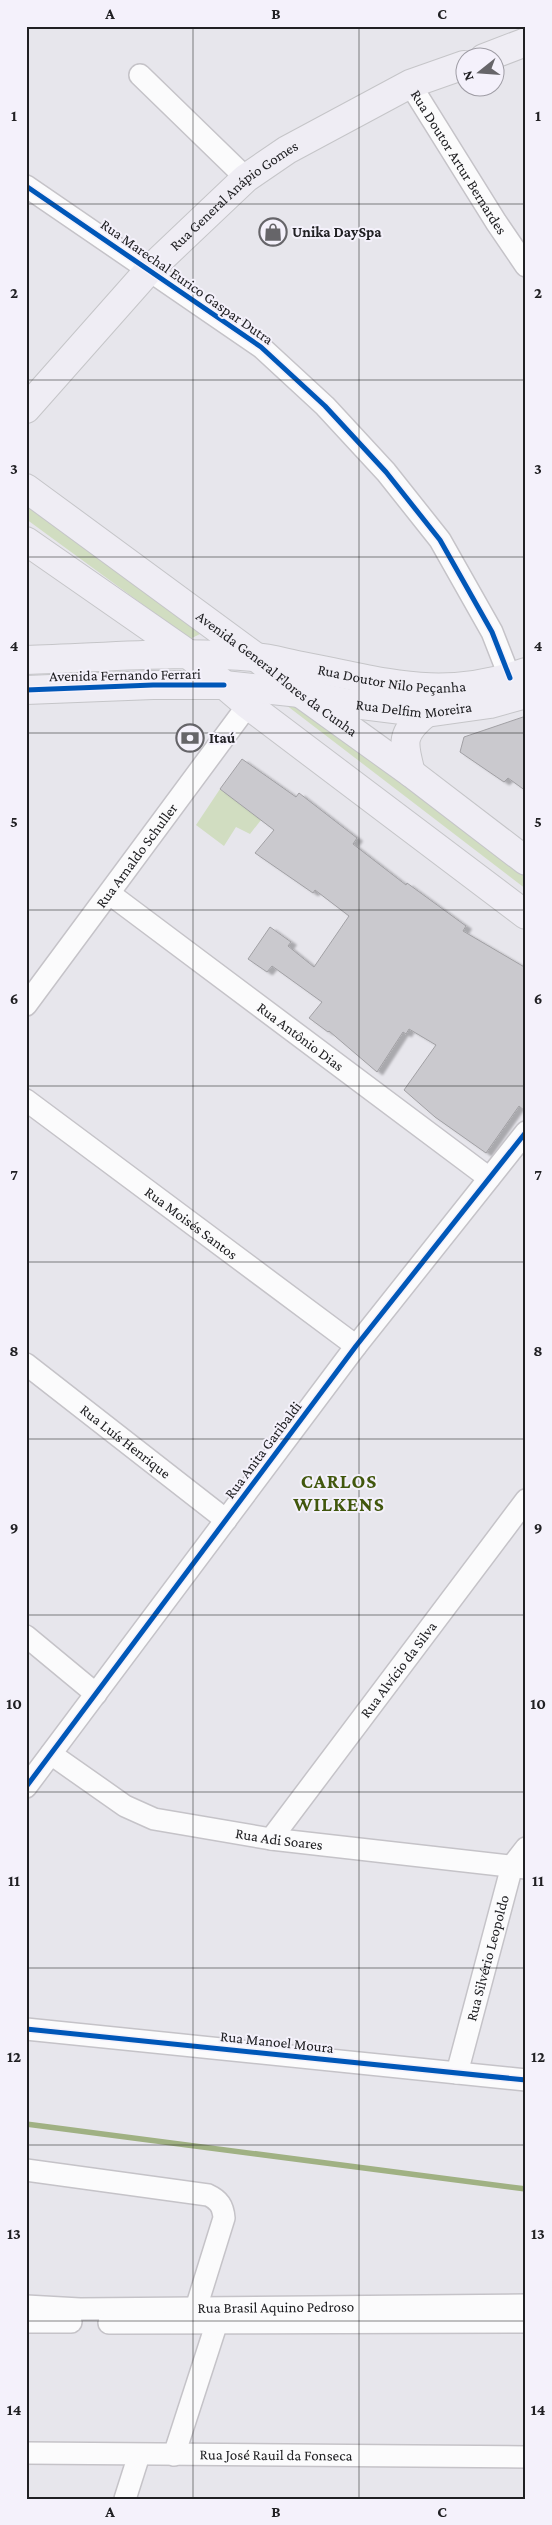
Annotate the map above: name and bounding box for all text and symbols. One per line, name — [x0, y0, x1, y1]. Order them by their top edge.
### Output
text: A — [104, 5, 115, 22]
text: B — [271, 5, 281, 22]
text: C — [437, 5, 447, 22]
north arrow — [454, 48, 504, 98]
text: N — [458, 68, 477, 83]
street label: Rua Doutor Artur Bernardes — [408, 87, 510, 237]
text: 1 — [11, 107, 17, 124]
text: 1 — [535, 107, 541, 124]
street label: Rua General Anápio Gomes — [167, 138, 301, 254]
street label: Rua Marechal Eurico Gaspar Dutra — [97, 216, 276, 349]
shop icon: Unika DaySpa — [258, 217, 288, 247]
place label: Unika DaySpa — [292, 224, 382, 240]
text: 2 — [10, 284, 18, 301]
text: 2 — [534, 284, 542, 301]
text: 3 — [10, 460, 18, 477]
text: 3 — [534, 460, 542, 477]
street label: Avenida General Flores da Cunha — [193, 608, 360, 740]
text: 4 — [10, 637, 19, 654]
text: 4 — [534, 637, 543, 654]
street label: Rua Doutor Nilo Peçanha — [316, 661, 467, 697]
street label: Avenida Fernando Ferrari — [49, 666, 201, 684]
street label: Rua Delfim Moreira — [355, 696, 473, 721]
bank icon: Itaú — [175, 723, 205, 753]
place label: Itaú — [209, 730, 236, 746]
street label: Rua Arnaldo Schuller — [93, 800, 181, 911]
text: 5 — [10, 813, 18, 830]
text: 5 — [534, 813, 542, 830]
text: 6 — [10, 990, 18, 1007]
text: 6 — [534, 990, 542, 1007]
street label: Rua Antônio Dias — [254, 999, 347, 1074]
text: 7 — [10, 1166, 18, 1183]
text: 7 — [534, 1166, 542, 1183]
street label: Rua Moisés Santos — [142, 1183, 241, 1263]
text: 8 — [9, 1342, 19, 1359]
text: 8 — [533, 1342, 543, 1359]
street label: Rua Anita Garibaldi — [221, 1398, 305, 1502]
street label: Rua Luís Henrique — [77, 1401, 174, 1482]
district label: CARLOS WILKENS — [292, 1470, 385, 1515]
text: 9 — [10, 1519, 18, 1536]
text: 9 — [534, 1519, 542, 1536]
street label: Rua Alvício da Silva — [357, 1618, 440, 1721]
text: 10 — [6, 1695, 22, 1712]
text: 10 — [530, 1695, 546, 1712]
street label: Rua Adi Soares — [234, 1825, 324, 1853]
text: 11 — [8, 1872, 20, 1889]
text: 11 — [532, 1872, 544, 1889]
street label: Rua Silvério Leopoldo — [463, 1893, 512, 2023]
street label: Rua Manoel Moura — [220, 2028, 335, 2056]
text: 12 — [7, 2048, 21, 2065]
text: 12 — [531, 2048, 545, 2065]
text: 13 — [7, 2225, 21, 2242]
text: 13 — [531, 2225, 545, 2242]
street label: Rua Brasil Aquino Pedroso — [197, 2299, 354, 2316]
text: 14 — [7, 2401, 22, 2418]
text: 14 — [531, 2401, 546, 2418]
street label: Rua José Rauil da Fonseca — [200, 2446, 353, 2464]
text: A — [104, 2503, 115, 2520]
text: B — [271, 2503, 281, 2520]
text: C — [437, 2503, 447, 2520]

